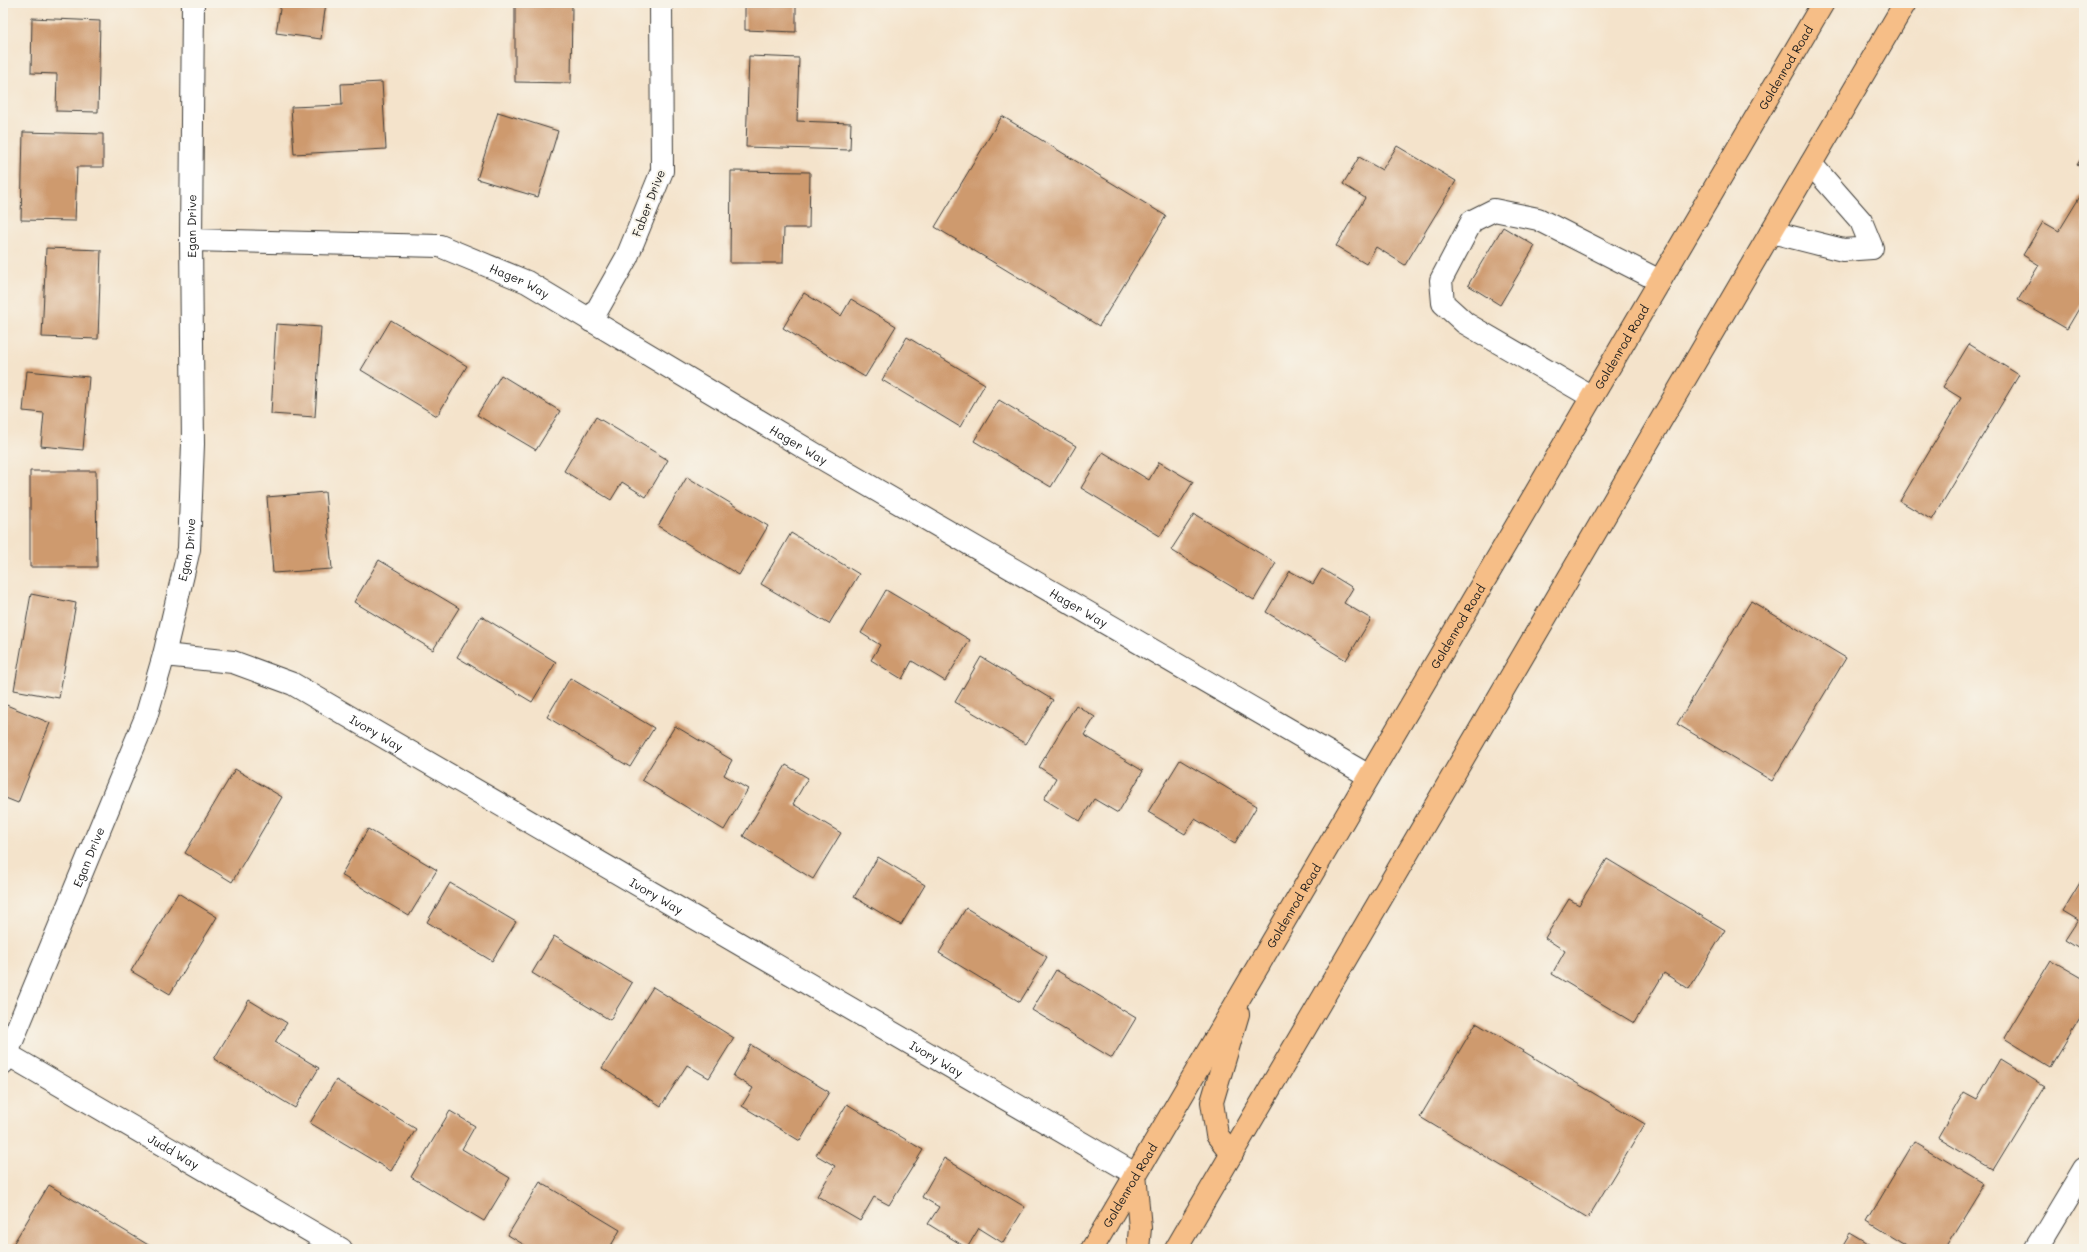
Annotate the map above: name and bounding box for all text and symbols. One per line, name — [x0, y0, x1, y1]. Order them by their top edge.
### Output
street label: Goldenrod Road — [1754, 22, 1816, 112]
street label: Faber Drive — [628, 167, 668, 239]
street label: Egan Drive — [183, 194, 199, 258]
street label: Hager Way — [487, 259, 553, 302]
street label: Goldenrod Road — [1590, 301, 1653, 392]
street label: Hager Way — [767, 421, 831, 468]
street label: Egan Drive — [174, 518, 198, 583]
street label: Goldenrod Road — [1426, 581, 1489, 671]
street label: Hager Way — [1047, 584, 1111, 631]
street label: Ivory Way — [347, 711, 406, 754]
street label: Egan Drive — [69, 824, 108, 889]
street label: Goldenrod Road — [1262, 860, 1325, 951]
street label: Ivory Way — [627, 874, 686, 917]
street label: Ivory Way — [907, 1037, 966, 1080]
street label: Judd Way — [145, 1130, 202, 1172]
street label: Goldenrod Road — [1098, 1140, 1161, 1230]

